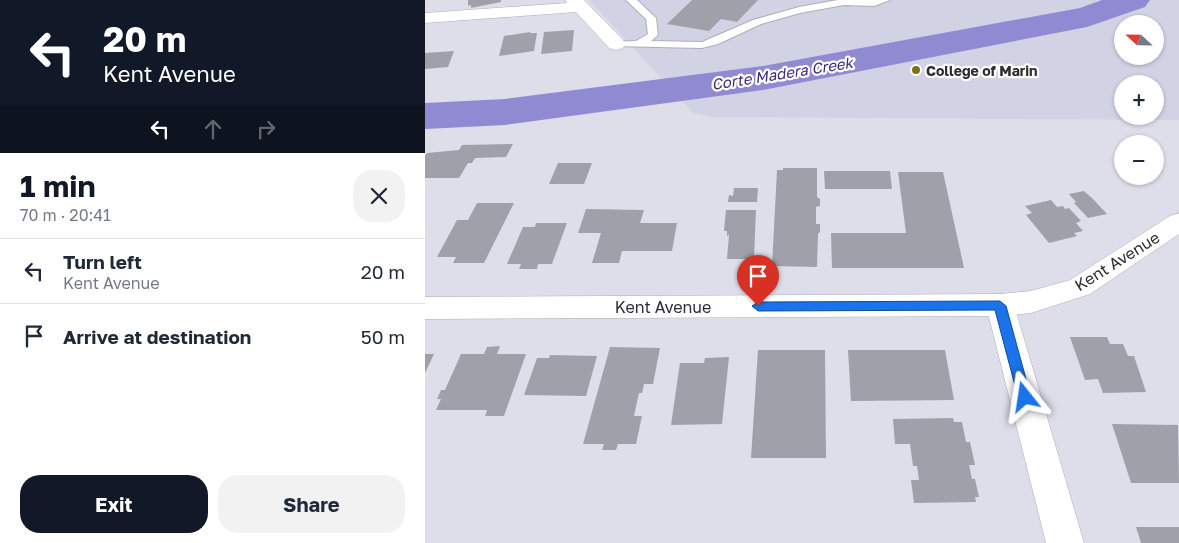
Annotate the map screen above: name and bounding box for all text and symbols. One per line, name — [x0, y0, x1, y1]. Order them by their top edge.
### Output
north arrow — [1114, 15, 1164, 65]
map controls — [1114, 15, 1164, 185]
text: 20 m — [103, 18, 186, 60]
icon: left — [20, 20, 85, 85]
water label: Corte Madera Creek — [710, 53, 855, 93]
text: Kent Avenue — [103, 60, 236, 87]
place label: College of Marin — [926, 62, 1038, 79]
marker: College of Marin — [910, 64, 922, 76]
button: + — [1114, 75, 1164, 125]
icon: left — [146, 115, 174, 143]
icon: ahead — [199, 115, 227, 143]
icon: right — [252, 115, 280, 143]
button: − — [1114, 135, 1164, 185]
text: 1 min — [20, 168, 96, 204]
button: close — [353, 170, 405, 222]
text: 70 m · 20:41 — [20, 205, 111, 225]
street label: Kent Avenue — [1071, 227, 1163, 295]
text: Turn left — [63, 250, 142, 273]
pin — [737, 255, 779, 306]
icon: left — [20, 257, 48, 285]
text: 20 m — [361, 260, 405, 283]
icon: arrive — [744, 262, 772, 290]
text: Kent Avenue — [63, 273, 160, 293]
street label: Kent Avenue — [615, 297, 711, 317]
icon: arrive — [20, 322, 48, 350]
text: Arrive at destination — [63, 325, 251, 348]
text: 50 m — [361, 325, 405, 348]
position arrow — [998, 370, 1050, 422]
button: Exit — [20, 475, 208, 533]
button: Share — [218, 475, 405, 533]

